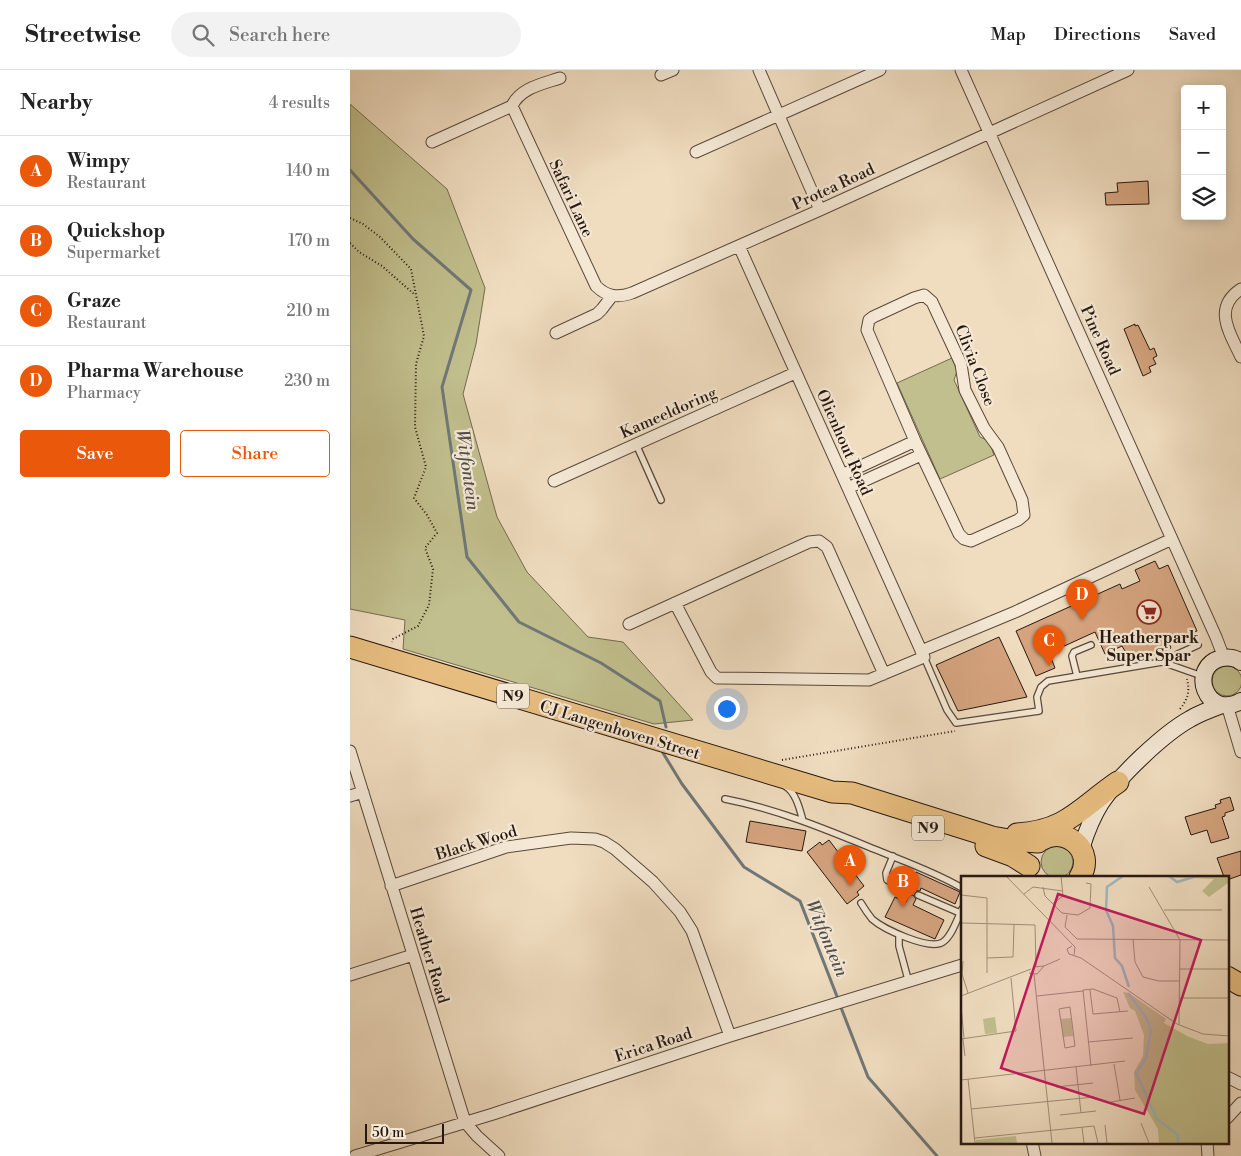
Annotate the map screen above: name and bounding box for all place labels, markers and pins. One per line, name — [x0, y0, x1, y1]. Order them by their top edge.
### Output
pin: D — [1066, 579, 1098, 620]
supermarket icon: Heatherpark Super Spar — [1136, 599, 1162, 625]
pin: C — [1033, 625, 1065, 666]
place label: Heatherpark Super Spar — [1099, 628, 1200, 666]
pin: A — [834, 845, 866, 886]
pin: B — [887, 866, 919, 907]

